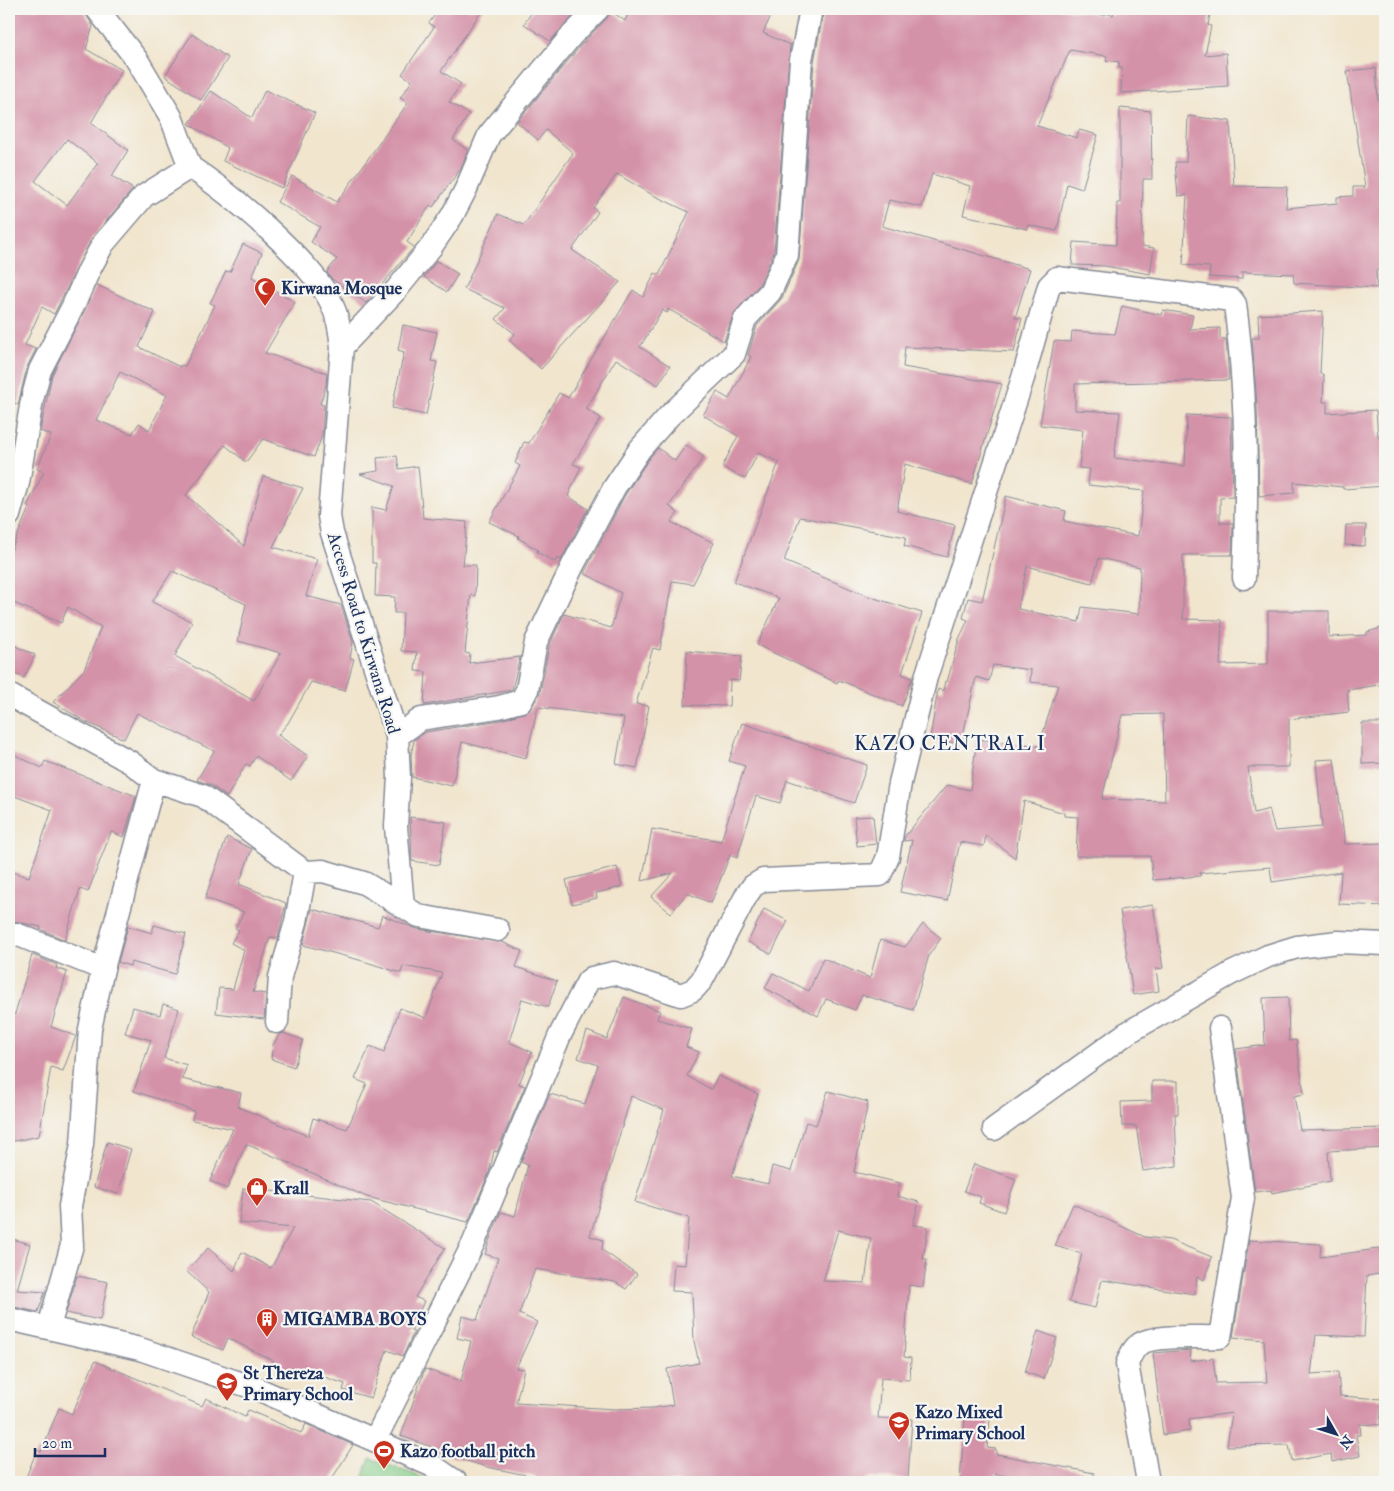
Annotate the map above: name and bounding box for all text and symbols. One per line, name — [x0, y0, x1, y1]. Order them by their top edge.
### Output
mosque icon: Kirwana Mosque — [253, 276, 277, 307]
place label: Kirwana Mosque — [281, 277, 403, 300]
street label: Access Road to Kirwana Road — [322, 529, 405, 737]
district label: KAZO CENTRAL I — [854, 731, 1046, 756]
shop icon: Krall — [245, 1176, 269, 1207]
place label: Krall — [273, 1177, 309, 1200]
building icon: MIGAMBA BOYS — [255, 1307, 279, 1338]
place label: MIGAMBA BOYS — [282, 1308, 427, 1331]
place label: St Thereza Primary School — [243, 1362, 354, 1406]
school or university icon: St Thereza Primary School — [215, 1371, 239, 1402]
place label: Kazo Mixed Primary School — [915, 1401, 1026, 1445]
north arrow — [1312, 1408, 1362, 1458]
school or university icon: Kazo Mixed Primary School — [887, 1410, 911, 1441]
scale bar — [35, 1426, 105, 1458]
text: N — [1335, 1431, 1357, 1452]
text: 20 m — [42, 1434, 72, 1453]
sports icon: Kazo football pitch — [372, 1439, 396, 1470]
place label: Kazo football pitch — [400, 1440, 536, 1463]

